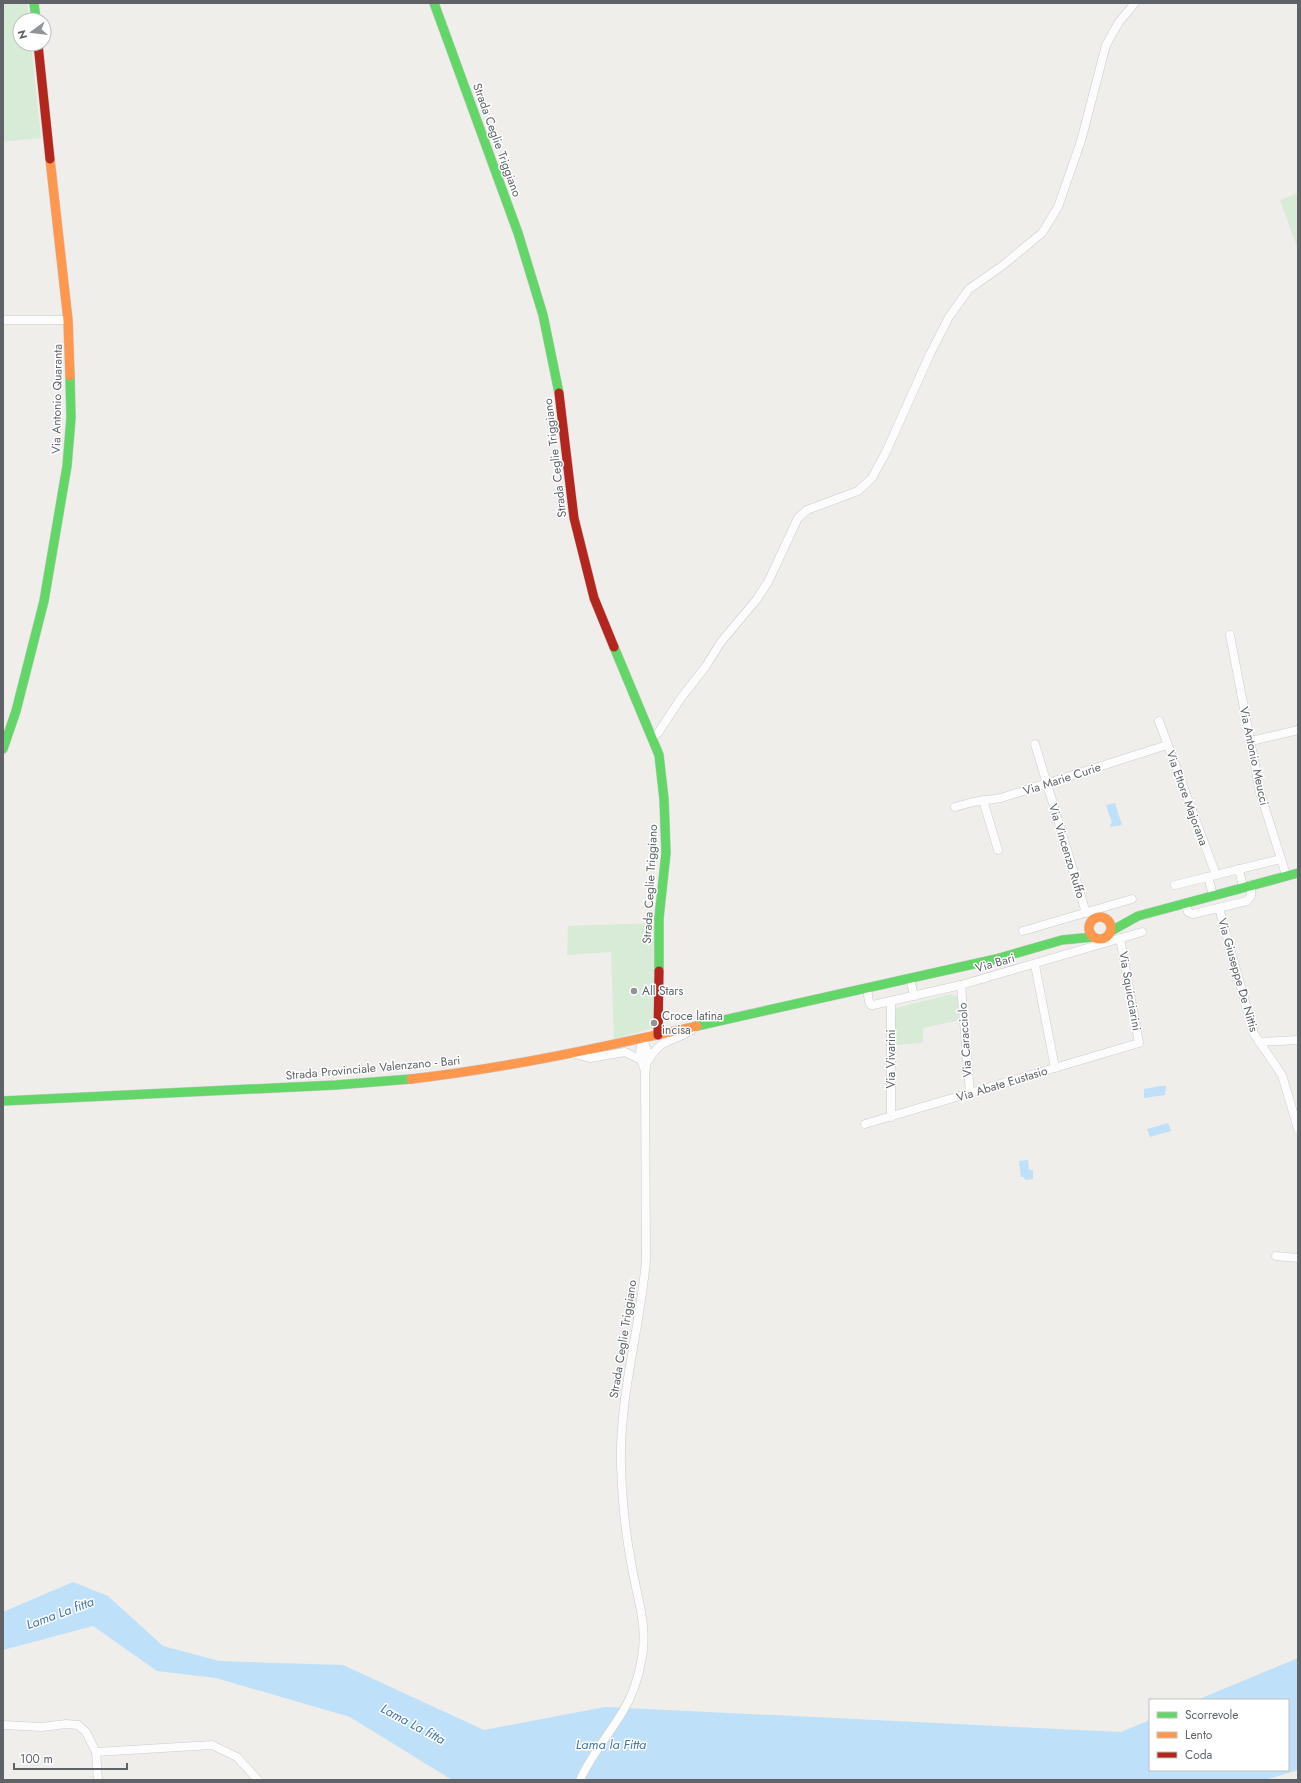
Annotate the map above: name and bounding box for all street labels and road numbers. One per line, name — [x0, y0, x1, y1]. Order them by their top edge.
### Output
street label: Strada Ceglie Triggiano — [468, 81, 526, 200]
street label: Via Antonio Quaranta — [47, 344, 67, 454]
street label: Strada Ceglie Triggiano — [539, 397, 571, 519]
street label: Via Antonio Meucci — [1235, 705, 1273, 807]
street label: Via Ettore Majorana — [1161, 748, 1213, 848]
street label: Via Marie Curie — [1021, 758, 1103, 800]
street label: Via Vincenzo Ruffo — [1044, 802, 1090, 901]
street label: Strada Ceglie Triggiano — [638, 823, 662, 944]
street label: Via Giuseppe De Nittis — [1213, 916, 1263, 1034]
street label: Via Bari — [973, 949, 1017, 977]
street label: Via Squicciarini — [1114, 950, 1146, 1032]
street label: Via Caracciolo — [953, 1002, 977, 1078]
street label: Via Vivarini — [882, 1029, 900, 1089]
street label: Strada Provinciale Valenzano - Bari — [285, 1051, 461, 1085]
street label: Via Abate Eustasio — [954, 1061, 1050, 1106]
street label: Strada Ceglie Triggiano — [605, 1278, 641, 1400]

